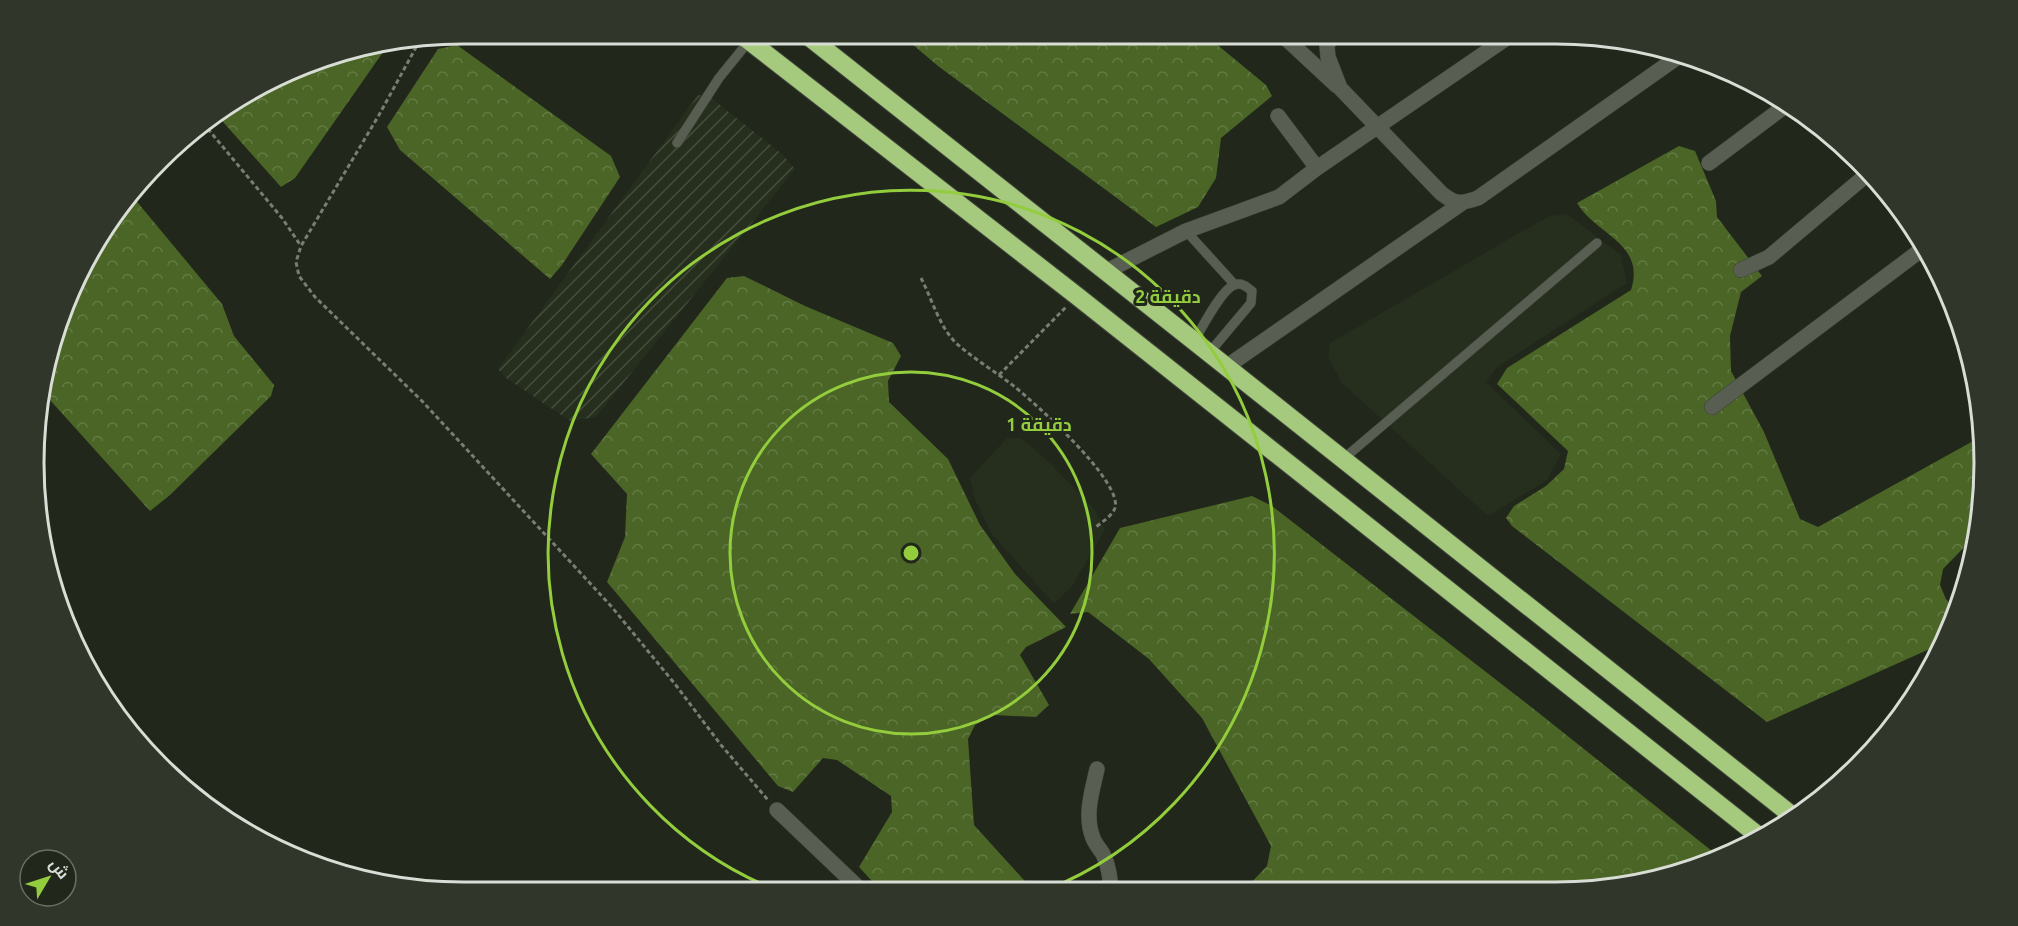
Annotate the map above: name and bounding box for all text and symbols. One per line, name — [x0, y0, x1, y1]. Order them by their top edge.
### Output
text: 2 دقيقة — [1135, 286, 1201, 307]
text: 1 دقيقة — [1006, 414, 1072, 435]
centre of rings — [901, 543, 921, 563]
north arrow — [18, 848, 78, 908]
text: ش — [45, 855, 73, 883]

